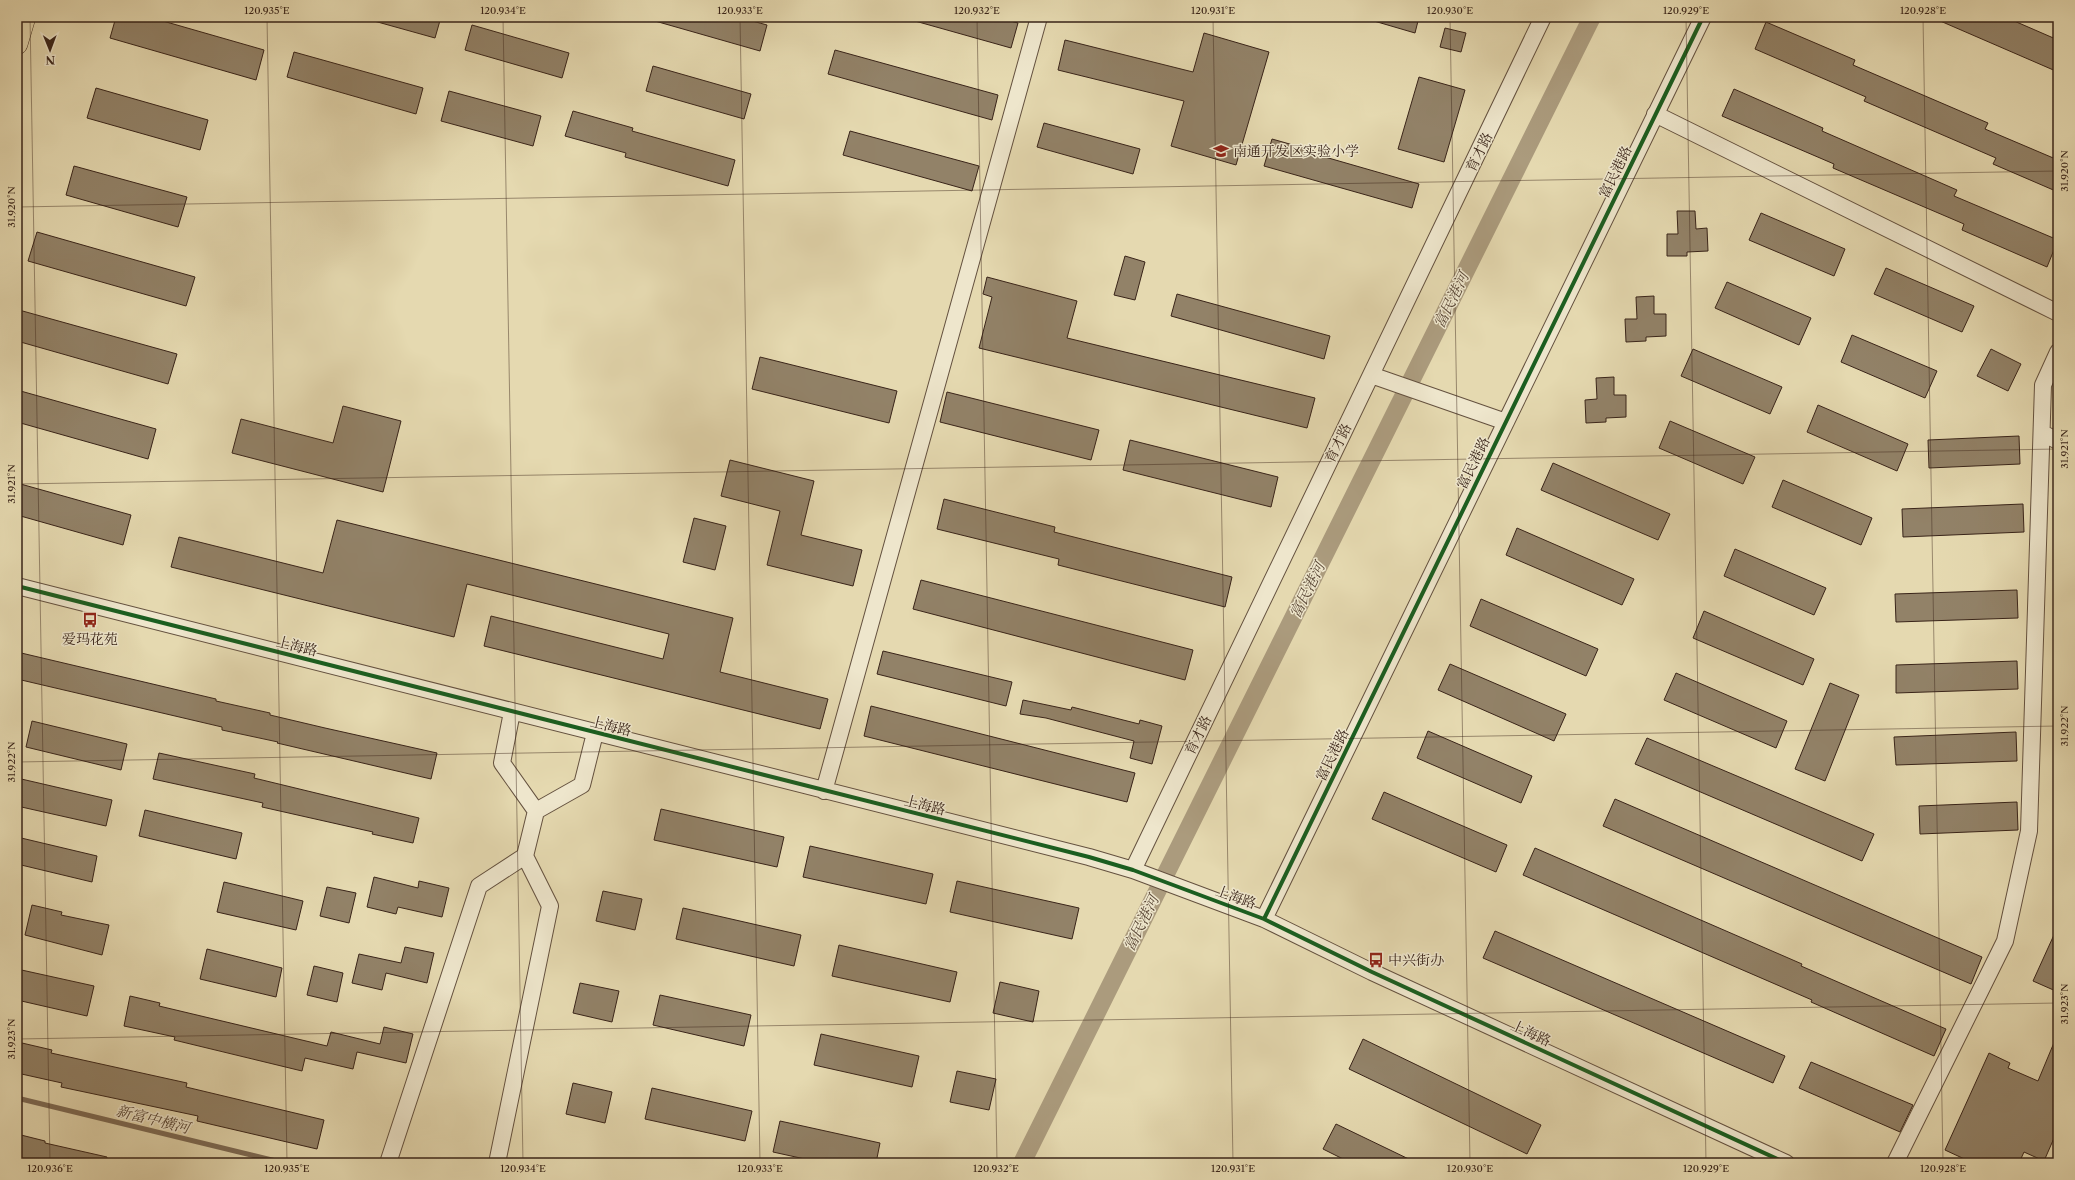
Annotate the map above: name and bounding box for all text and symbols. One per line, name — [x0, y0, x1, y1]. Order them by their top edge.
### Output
text: 120.935°E — [244, 4, 290, 17]
text: 120.934°E — [480, 4, 526, 17]
text: 120.933°E — [717, 4, 763, 17]
text: 120.932°E — [954, 4, 1000, 17]
text: 120.931°E — [1191, 4, 1235, 17]
text: 120.930°E — [1427, 4, 1473, 17]
text: 120.929°E — [1663, 4, 1709, 17]
text: 120.928°E — [1900, 4, 1946, 17]
north arrow — [30, 30, 70, 70]
text: N — [45, 53, 55, 67]
street label: 育才路 — [1462, 129, 1496, 175]
school or university icon: 南通开发区实验小学 — [1212, 142, 1230, 160]
place label: 南通开发区实验小学 — [1233, 142, 1359, 160]
street label: 富民港路 — [1595, 143, 1635, 201]
text: 31.920°N — [2058, 150, 2071, 192]
text: 31.920°N — [5, 186, 18, 228]
water label: 富民港河 — [1429, 266, 1474, 331]
street label: 育才路 — [1321, 420, 1355, 466]
text: 31.921°N — [2058, 429, 2071, 469]
street label: 富民港路 — [1453, 434, 1493, 492]
text: 31.921°N — [5, 464, 18, 504]
water label: 富民港河 — [1285, 556, 1330, 621]
bus stop icon: 爱玛花苑 — [81, 611, 99, 629]
place label: 爱玛花苑 — [62, 630, 118, 648]
street label: 上海路 — [274, 632, 320, 660]
text: 31.922°N — [2058, 705, 2071, 747]
street label: 上海路 — [588, 712, 634, 740]
street label: 育才路 — [1181, 712, 1215, 758]
street label: 富民港路 — [1312, 726, 1352, 784]
text: 31.922°N — [5, 741, 18, 783]
street label: 上海路 — [902, 791, 948, 819]
street label: 上海路 — [1213, 881, 1259, 913]
water label: 富民港河 — [1119, 889, 1164, 954]
bus stop icon: 中兴街办 — [1367, 951, 1385, 969]
place label: 中兴街办 — [1388, 951, 1444, 969]
text: 31.923°N — [2058, 984, 2071, 1024]
street label: 上海路 — [1508, 1016, 1554, 1050]
text: 31.923°N — [5, 1019, 18, 1059]
water label: 新富中横河 — [114, 1101, 195, 1138]
text: 120.936°E — [27, 1162, 73, 1175]
text: 120.935°E — [264, 1162, 310, 1175]
text: 120.934°E — [500, 1162, 546, 1175]
text: 120.933°E — [737, 1162, 783, 1175]
text: 120.932°E — [973, 1162, 1019, 1175]
text: 120.931°E — [1211, 1162, 1255, 1175]
text: 120.930°E — [1447, 1162, 1493, 1175]
text: 120.929°E — [1683, 1162, 1729, 1175]
text: 120.928°E — [1920, 1162, 1966, 1175]

